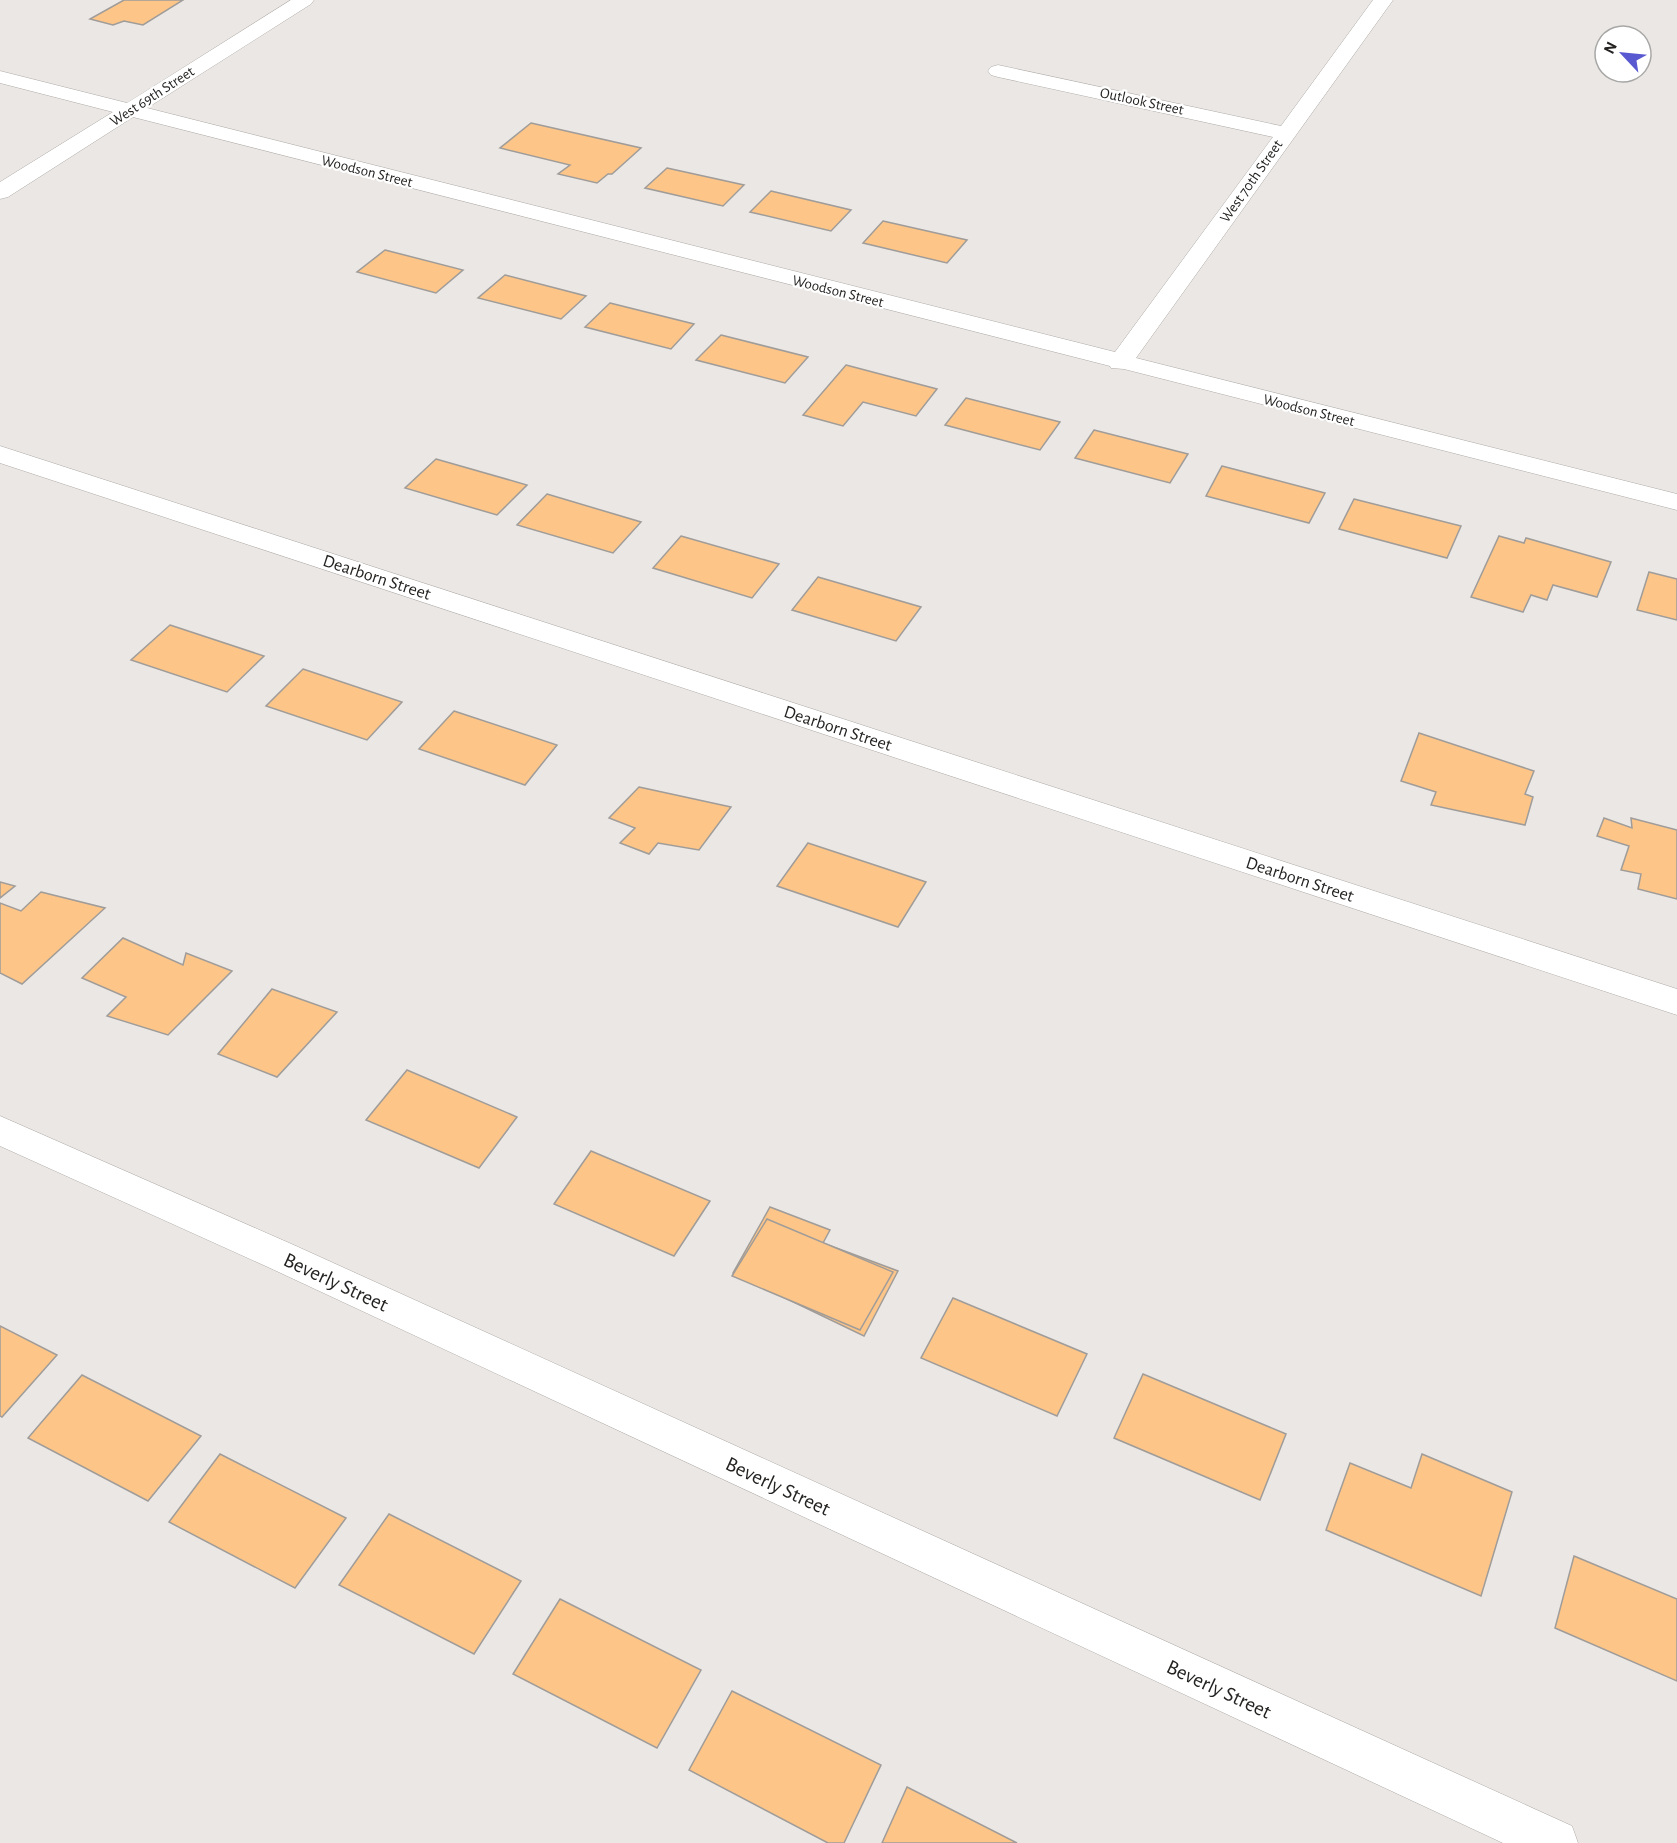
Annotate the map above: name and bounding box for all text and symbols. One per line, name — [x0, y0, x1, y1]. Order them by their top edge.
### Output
north arrow — [1593, 24, 1653, 84]
text: N — [1601, 39, 1620, 56]
street label: West 69th Street — [108, 64, 197, 129]
street label: Outlook Street — [1099, 85, 1185, 118]
street label: West 70th Street — [1217, 137, 1285, 225]
street label: Woodson Street — [320, 153, 414, 190]
street label: Woodson Street — [791, 273, 885, 310]
street label: Woodson Street — [1262, 392, 1356, 429]
street label: Dearborn Street — [321, 552, 433, 604]
street label: Dearborn Street — [782, 703, 894, 755]
street label: Dearborn Street — [1244, 854, 1356, 906]
street label: Beverly Street — [280, 1249, 392, 1316]
street label: Beverly Street — [722, 1453, 834, 1520]
street label: Beverly Street — [1163, 1656, 1275, 1723]

